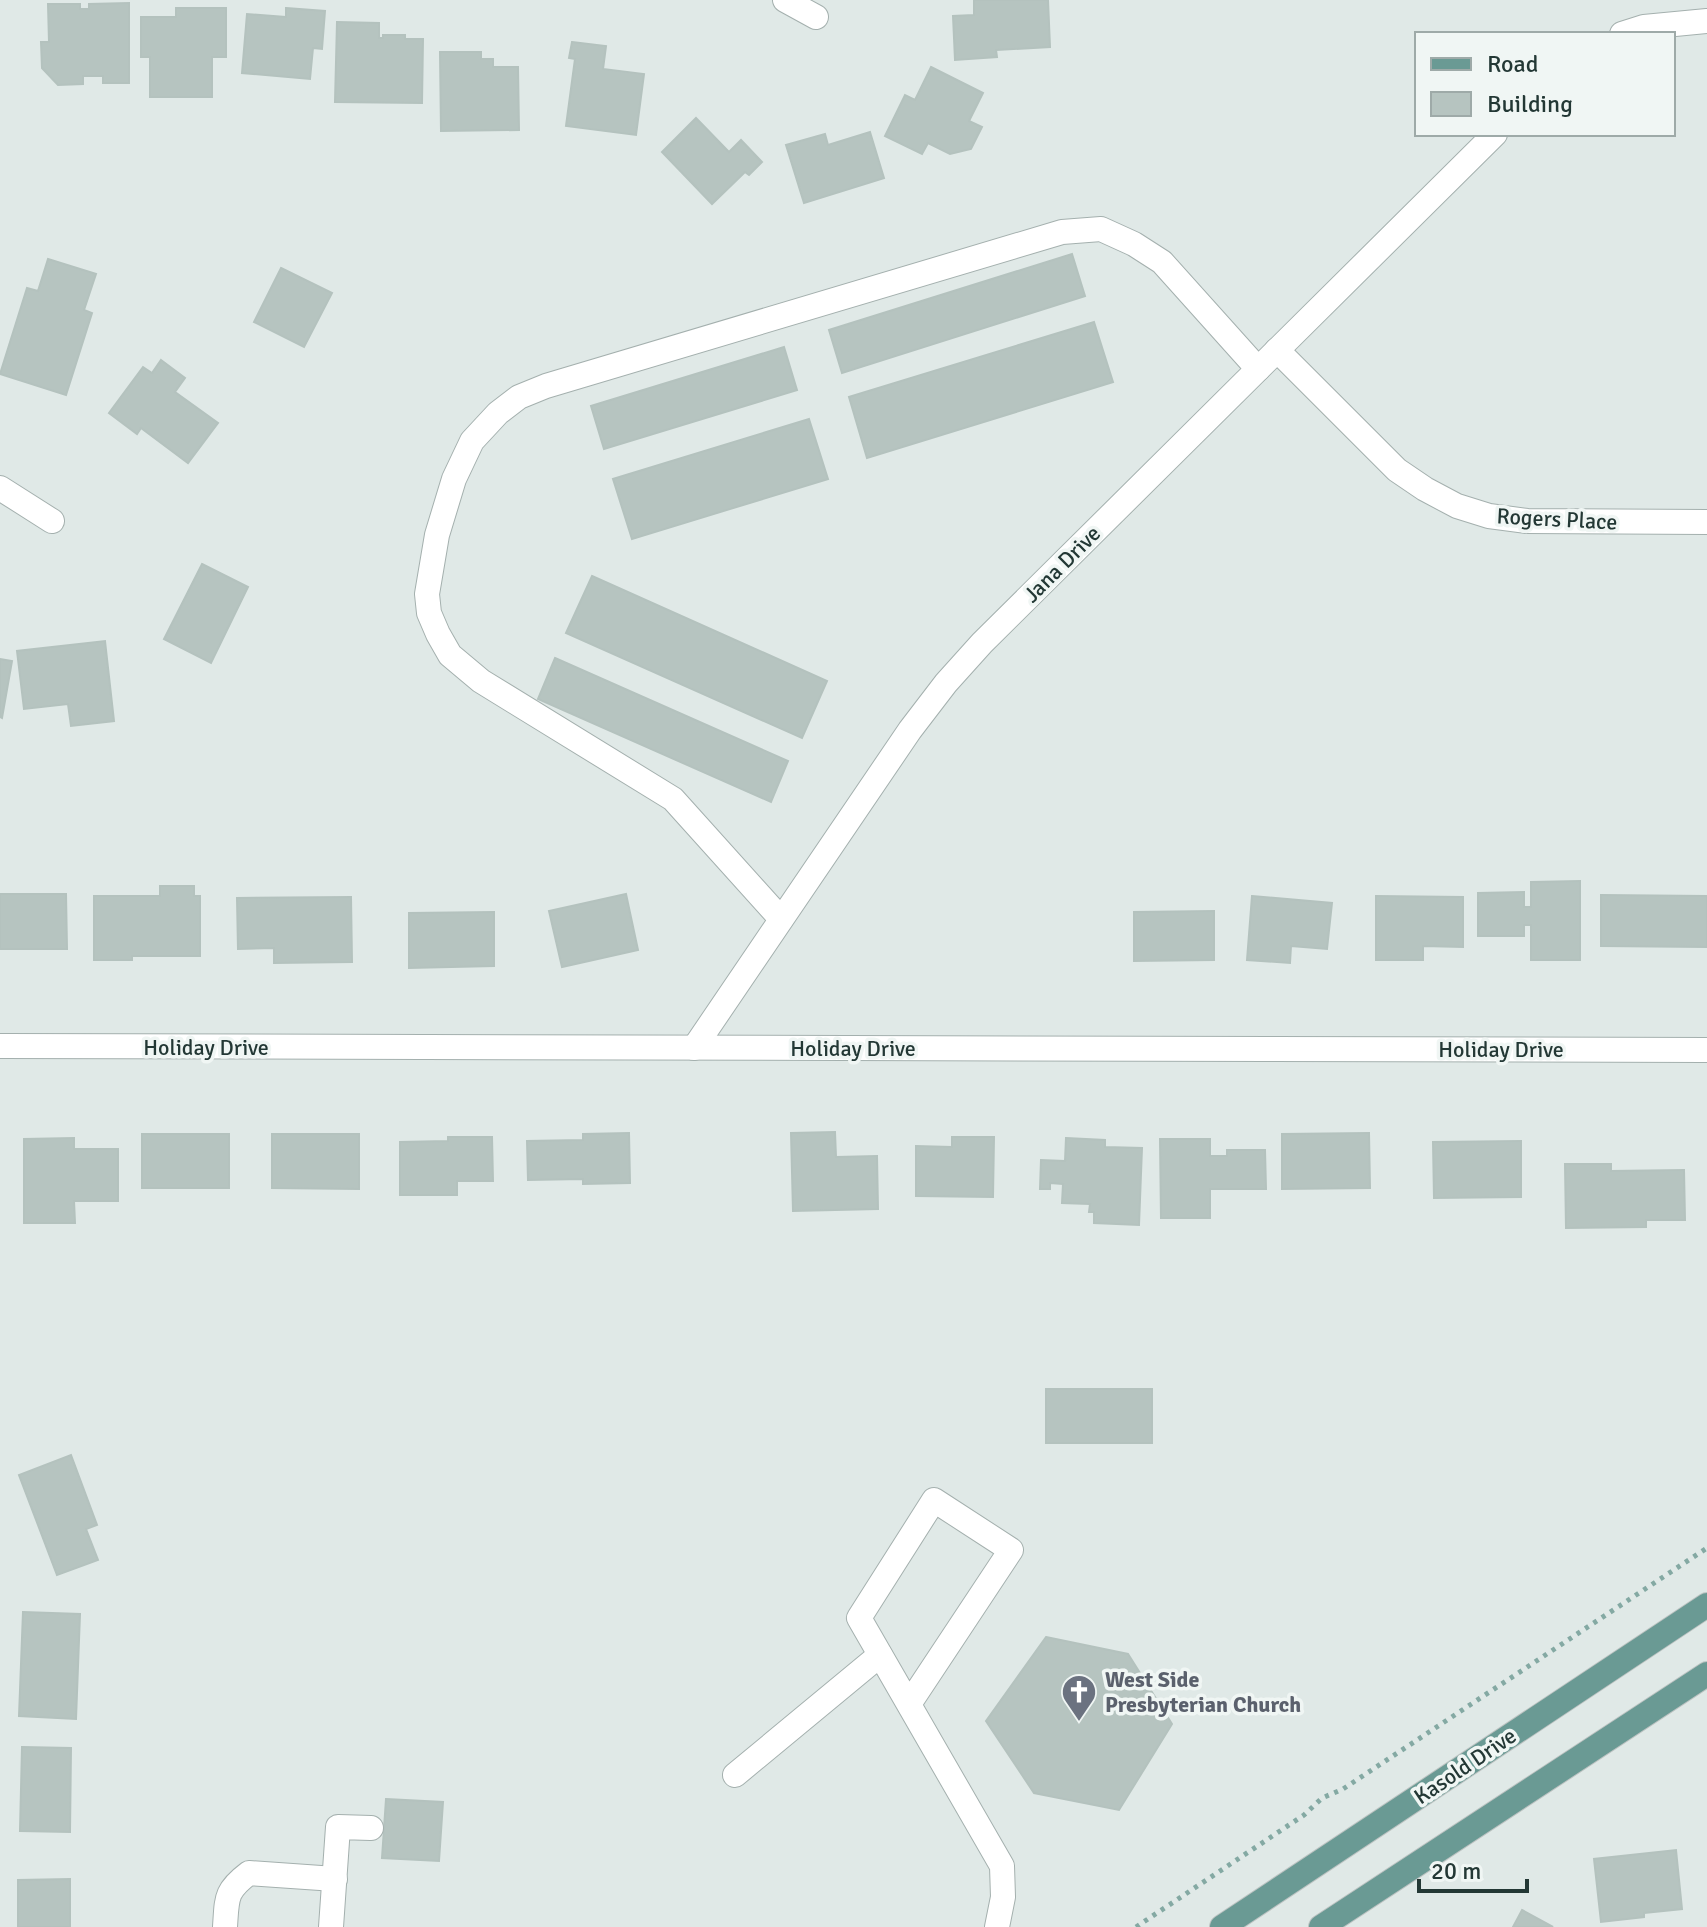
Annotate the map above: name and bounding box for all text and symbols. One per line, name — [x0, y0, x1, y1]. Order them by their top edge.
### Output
legend — [1415, 32, 1675, 136]
text: Road — [1487, 49, 1538, 79]
text: Building — [1487, 89, 1573, 119]
street label: Rogers Place — [1496, 502, 1618, 536]
street label: Jana Drive — [1018, 520, 1106, 608]
street label: Holiday Drive — [143, 1034, 269, 1061]
street label: Holiday Drive — [790, 1035, 916, 1062]
street label: Holiday Drive — [1438, 1036, 1564, 1063]
place label: West Side Presbyterian Church — [1105, 1666, 1301, 1718]
church icon: West Side Presbyterian Church — [1060, 1673, 1098, 1723]
street label: Kasold Drive — [1409, 1722, 1521, 1810]
scale bar — [1419, 1843, 1527, 1893]
text: 20 m — [1431, 1856, 1481, 1886]

